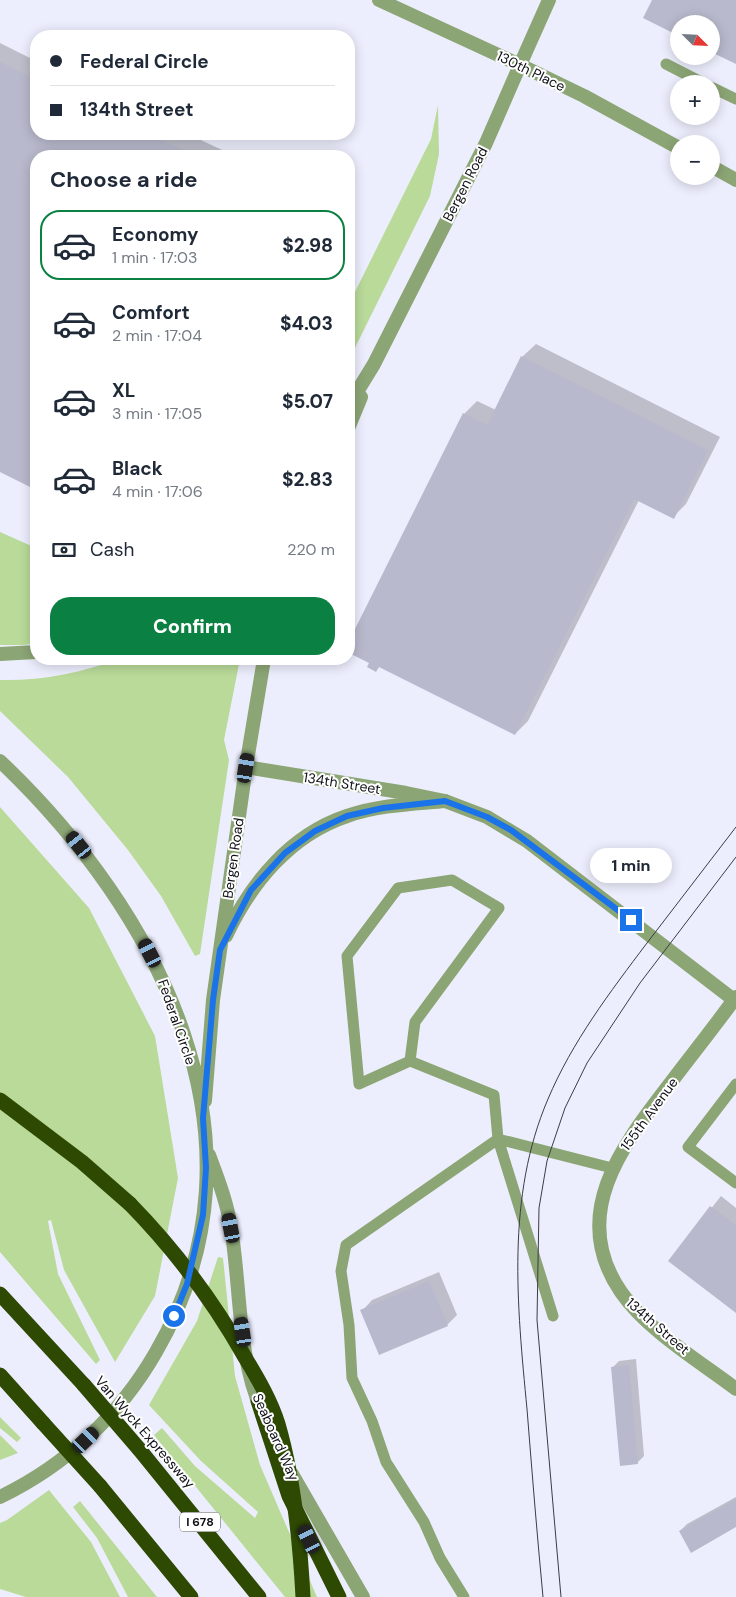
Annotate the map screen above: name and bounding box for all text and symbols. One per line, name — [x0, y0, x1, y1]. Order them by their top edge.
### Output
north arrow — [670, 15, 720, 65]
map controls — [670, 15, 720, 185]
street label: 130th Place — [494, 47, 568, 95]
text: Federal Circle — [80, 49, 209, 74]
button: + — [670, 75, 720, 125]
text: 134th Street — [80, 97, 193, 122]
button: − — [670, 135, 720, 185]
street label: Bergen Road — [439, 144, 491, 224]
text: Choose a ride — [50, 165, 198, 194]
text: Economy — [112, 222, 199, 247]
icon: car — [52, 223, 97, 268]
text: $2.98 — [282, 233, 333, 258]
text: 1 min · 17:03 — [112, 247, 197, 268]
text: Comfort — [112, 300, 190, 325]
icon: car — [52, 301, 97, 346]
text: $4.03 — [280, 311, 333, 336]
text: 2 min · 17:04 — [112, 325, 202, 346]
text: XL — [112, 378, 135, 403]
icon: car — [52, 379, 97, 424]
text: $5.07 — [282, 389, 333, 414]
text: 3 min · 17:05 — [112, 403, 202, 424]
text: Black — [112, 456, 163, 481]
icon: car — [52, 457, 97, 502]
text: $2.83 — [282, 467, 333, 492]
text: 4 min · 17:06 — [112, 481, 203, 502]
icon: cash — [50, 536, 78, 564]
text: Cash — [90, 537, 134, 562]
text: 220 m — [287, 539, 335, 560]
button: Confirm — [50, 597, 335, 655]
car — [236, 752, 255, 784]
street label: 134th Street — [302, 768, 382, 798]
street label: Bergen Road — [218, 817, 248, 899]
car — [63, 829, 94, 861]
callout: 1 min — [590, 848, 672, 882]
text: 1 min — [611, 855, 651, 876]
route end — [620, 909, 642, 931]
car — [136, 936, 163, 970]
street label: Federal Circle — [154, 977, 200, 1067]
street label: 155th Avenue — [616, 1074, 682, 1154]
car — [220, 1212, 241, 1244]
street label: 134th Street — [623, 1294, 693, 1358]
route start — [163, 1305, 185, 1327]
car — [233, 1316, 252, 1348]
street label: Van Wyck Expressway — [91, 1372, 199, 1492]
street label: Seaboard Way — [249, 1390, 303, 1484]
car — [69, 1424, 102, 1456]
road number: I 678 — [180, 1512, 220, 1531]
car — [295, 1522, 322, 1556]

